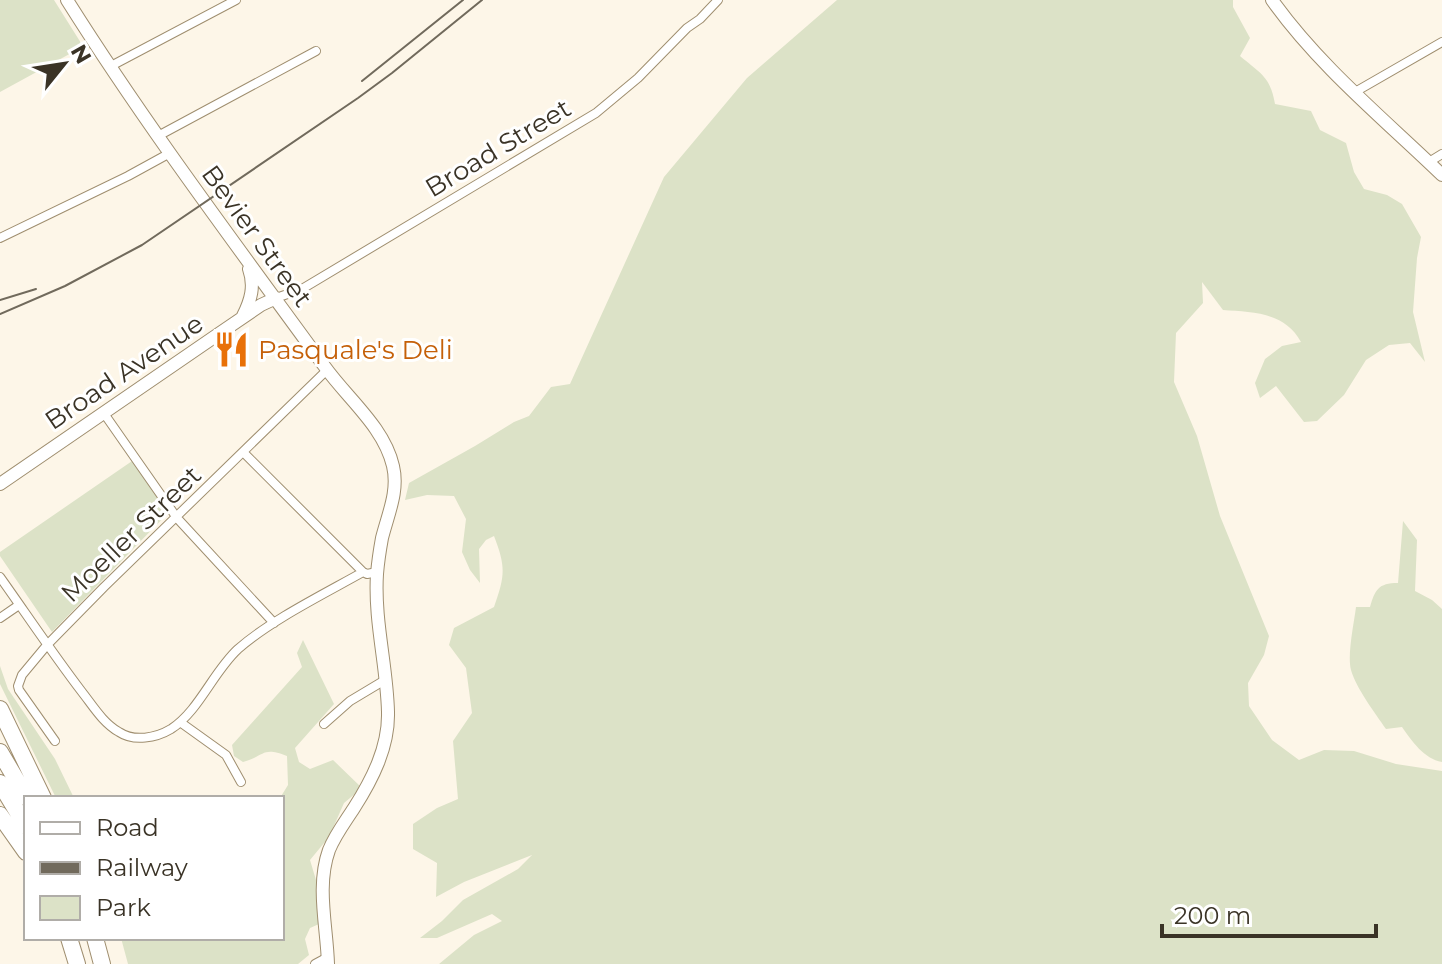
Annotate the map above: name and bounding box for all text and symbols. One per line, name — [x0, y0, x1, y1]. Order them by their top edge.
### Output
north arrow — [24, 24, 104, 104]
text: N — [65, 40, 97, 69]
street label: Broad Street — [419, 92, 577, 204]
street label: Bevier Street — [195, 159, 319, 313]
street label: Broad Avenue — [39, 307, 209, 437]
restaurant icon: Pasquale's Deli — [213, 331, 251, 369]
place label: Pasquale's Deli — [258, 334, 453, 366]
street label: Moeller Street — [54, 459, 208, 609]
legend — [24, 796, 284, 940]
text: Road — [96, 813, 159, 842]
text: Railway — [96, 853, 188, 882]
scale bar — [1162, 888, 1376, 938]
text: Park — [96, 893, 151, 922]
text: 200 m — [1174, 901, 1251, 930]

